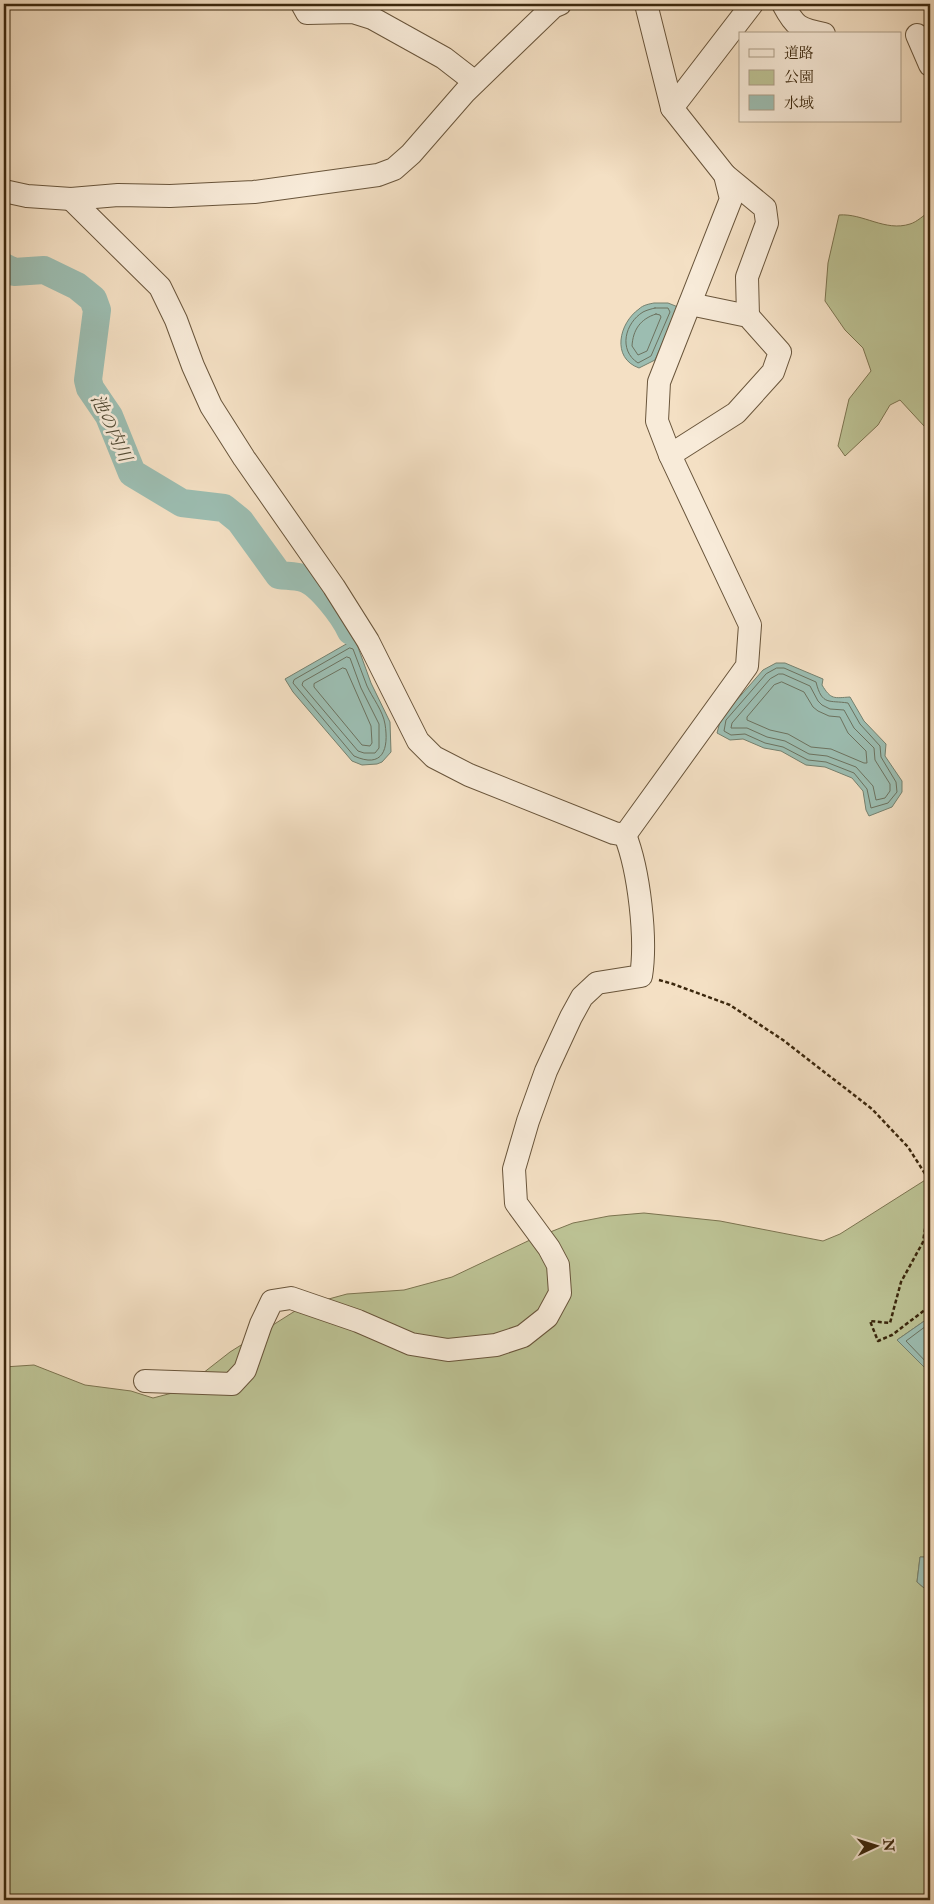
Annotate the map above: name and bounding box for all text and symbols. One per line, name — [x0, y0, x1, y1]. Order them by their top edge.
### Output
legend — [739, 32, 902, 122]
text: 道路 — [784, 44, 814, 63]
text: 公園 — [784, 68, 814, 87]
text: 水域 — [784, 94, 814, 113]
water label: 池の内川 — [85, 391, 137, 467]
north arrow — [852, 1822, 902, 1872]
text: N — [879, 1837, 897, 1852]

